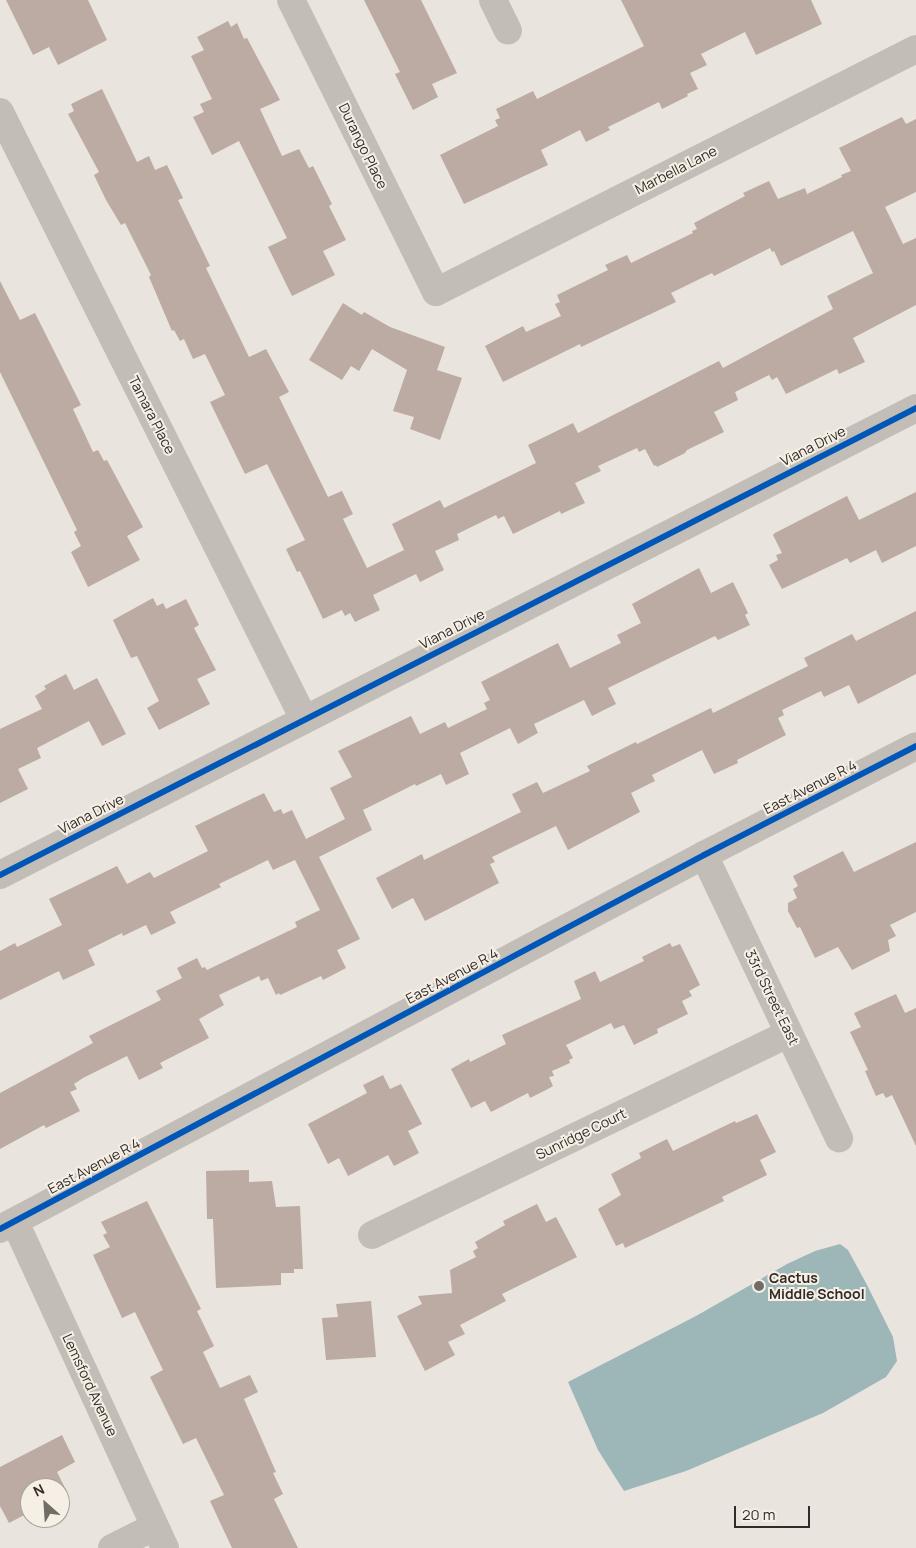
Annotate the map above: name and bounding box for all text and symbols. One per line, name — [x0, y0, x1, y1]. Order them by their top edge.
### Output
street label: Durango Place — [335, 100, 391, 192]
street label: Marbella Lane — [632, 142, 720, 198]
street label: Tamara Place — [125, 373, 179, 457]
street label: Viana Drive — [778, 422, 848, 470]
street label: Viana Drive — [417, 605, 487, 653]
street label: East Avenue R 4 — [761, 756, 859, 818]
street label: Viana Drive — [56, 790, 126, 838]
street label: East Avenue R 4 — [403, 945, 501, 1007]
street label: 33rd Street East — [742, 947, 802, 1047]
street label: Sunridge Court — [533, 1105, 629, 1163]
street label: East Avenue R 4 — [45, 1135, 143, 1197]
place label: Cactus Middle School — [769, 1270, 865, 1302]
marker: Cactus Middle School — [753, 1280, 765, 1292]
street label: Lemsford Avenue — [59, 1331, 121, 1439]
north arrow — [20, 1478, 70, 1528]
text: N — [30, 1479, 47, 1501]
scale bar — [736, 1496, 812, 1528]
text: 20 m — [742, 1504, 775, 1525]

